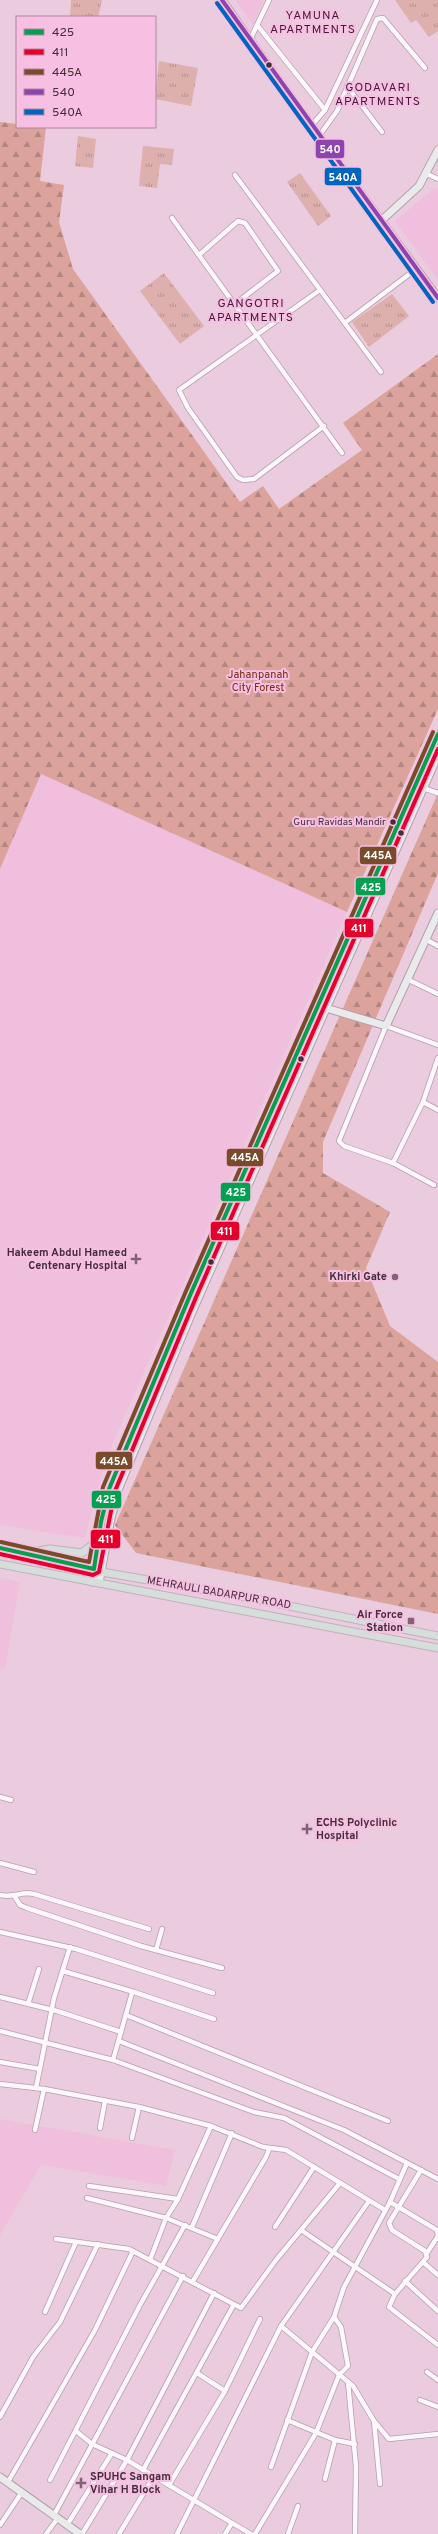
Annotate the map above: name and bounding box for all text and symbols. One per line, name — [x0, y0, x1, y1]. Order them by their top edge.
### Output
district label: YAMUNA APARTMENTS — [270, 8, 356, 38]
legend — [16, 16, 156, 128]
text: 425 — [52, 25, 74, 41]
text: 411 — [52, 45, 68, 61]
unlabelled marker — [264, 60, 274, 70]
text: 445A — [52, 65, 82, 81]
district label: GODAVARI APARTMENTS — [335, 80, 421, 110]
text: 540 — [52, 85, 75, 101]
text: 540A — [52, 105, 83, 121]
line badge: 540 — [315, 139, 345, 159]
text: 540 — [319, 143, 341, 157]
line badge: 540A — [324, 167, 362, 186]
text: 540A — [329, 171, 358, 185]
district label: GANGOTRI APARTMENTS — [208, 296, 294, 326]
park label: Jahanpanah City Forest — [228, 668, 288, 695]
place label: Guru Ravidas Mandir — [293, 816, 386, 829]
marker: Guru Ravidas Mandir — [388, 817, 398, 827]
unlabelled marker — [396, 828, 406, 838]
line badge: 445A — [359, 846, 397, 865]
text: 445A — [364, 849, 392, 863]
line badge: 425 — [355, 877, 386, 896]
text: 425 — [361, 881, 382, 895]
line badge: 411 — [344, 918, 374, 938]
text: 411 — [351, 922, 367, 936]
unlabelled marker — [296, 1054, 306, 1064]
line badge: 445A — [226, 1148, 264, 1167]
text: 445A — [231, 1151, 259, 1165]
line badge: 425 — [220, 1182, 251, 1202]
text: 425 — [226, 1186, 247, 1200]
line badge: 411 — [210, 1221, 240, 1241]
text: 411 — [217, 1225, 233, 1239]
place label: Hakeem Abdul Hameed Centenary Hospital — [7, 1246, 127, 1273]
marker: Hakeem Abdul Hameed Centenary Hospital — [130, 1253, 142, 1265]
unlabelled marker — [206, 1257, 216, 1267]
place label: Khirki Gate — [329, 1270, 387, 1284]
marker: Khirki Gate — [390, 1272, 400, 1282]
line badge: 445A — [95, 1451, 133, 1470]
text: 445A — [100, 1455, 128, 1469]
line badge: 425 — [91, 1490, 122, 1509]
text: 425 — [96, 1493, 117, 1507]
line badge: 411 — [90, 1529, 121, 1549]
text: 411 — [98, 1533, 114, 1547]
street label: MEHRAULI BADARPUR ROAD — [146, 1573, 292, 1613]
place label: Air Force Station — [357, 1608, 403, 1635]
marker: Air Force Station — [406, 1616, 416, 1626]
place label: ECHS Polyclinic Hospital — [316, 1816, 397, 1843]
marker: ECHS Polyclinic Hospital — [301, 1823, 313, 1835]
place label: SPUHC Sangam Vihar H Block — [90, 2470, 171, 2497]
marker: SPUHC Sangam Vihar H Block — [75, 2477, 87, 2489]

